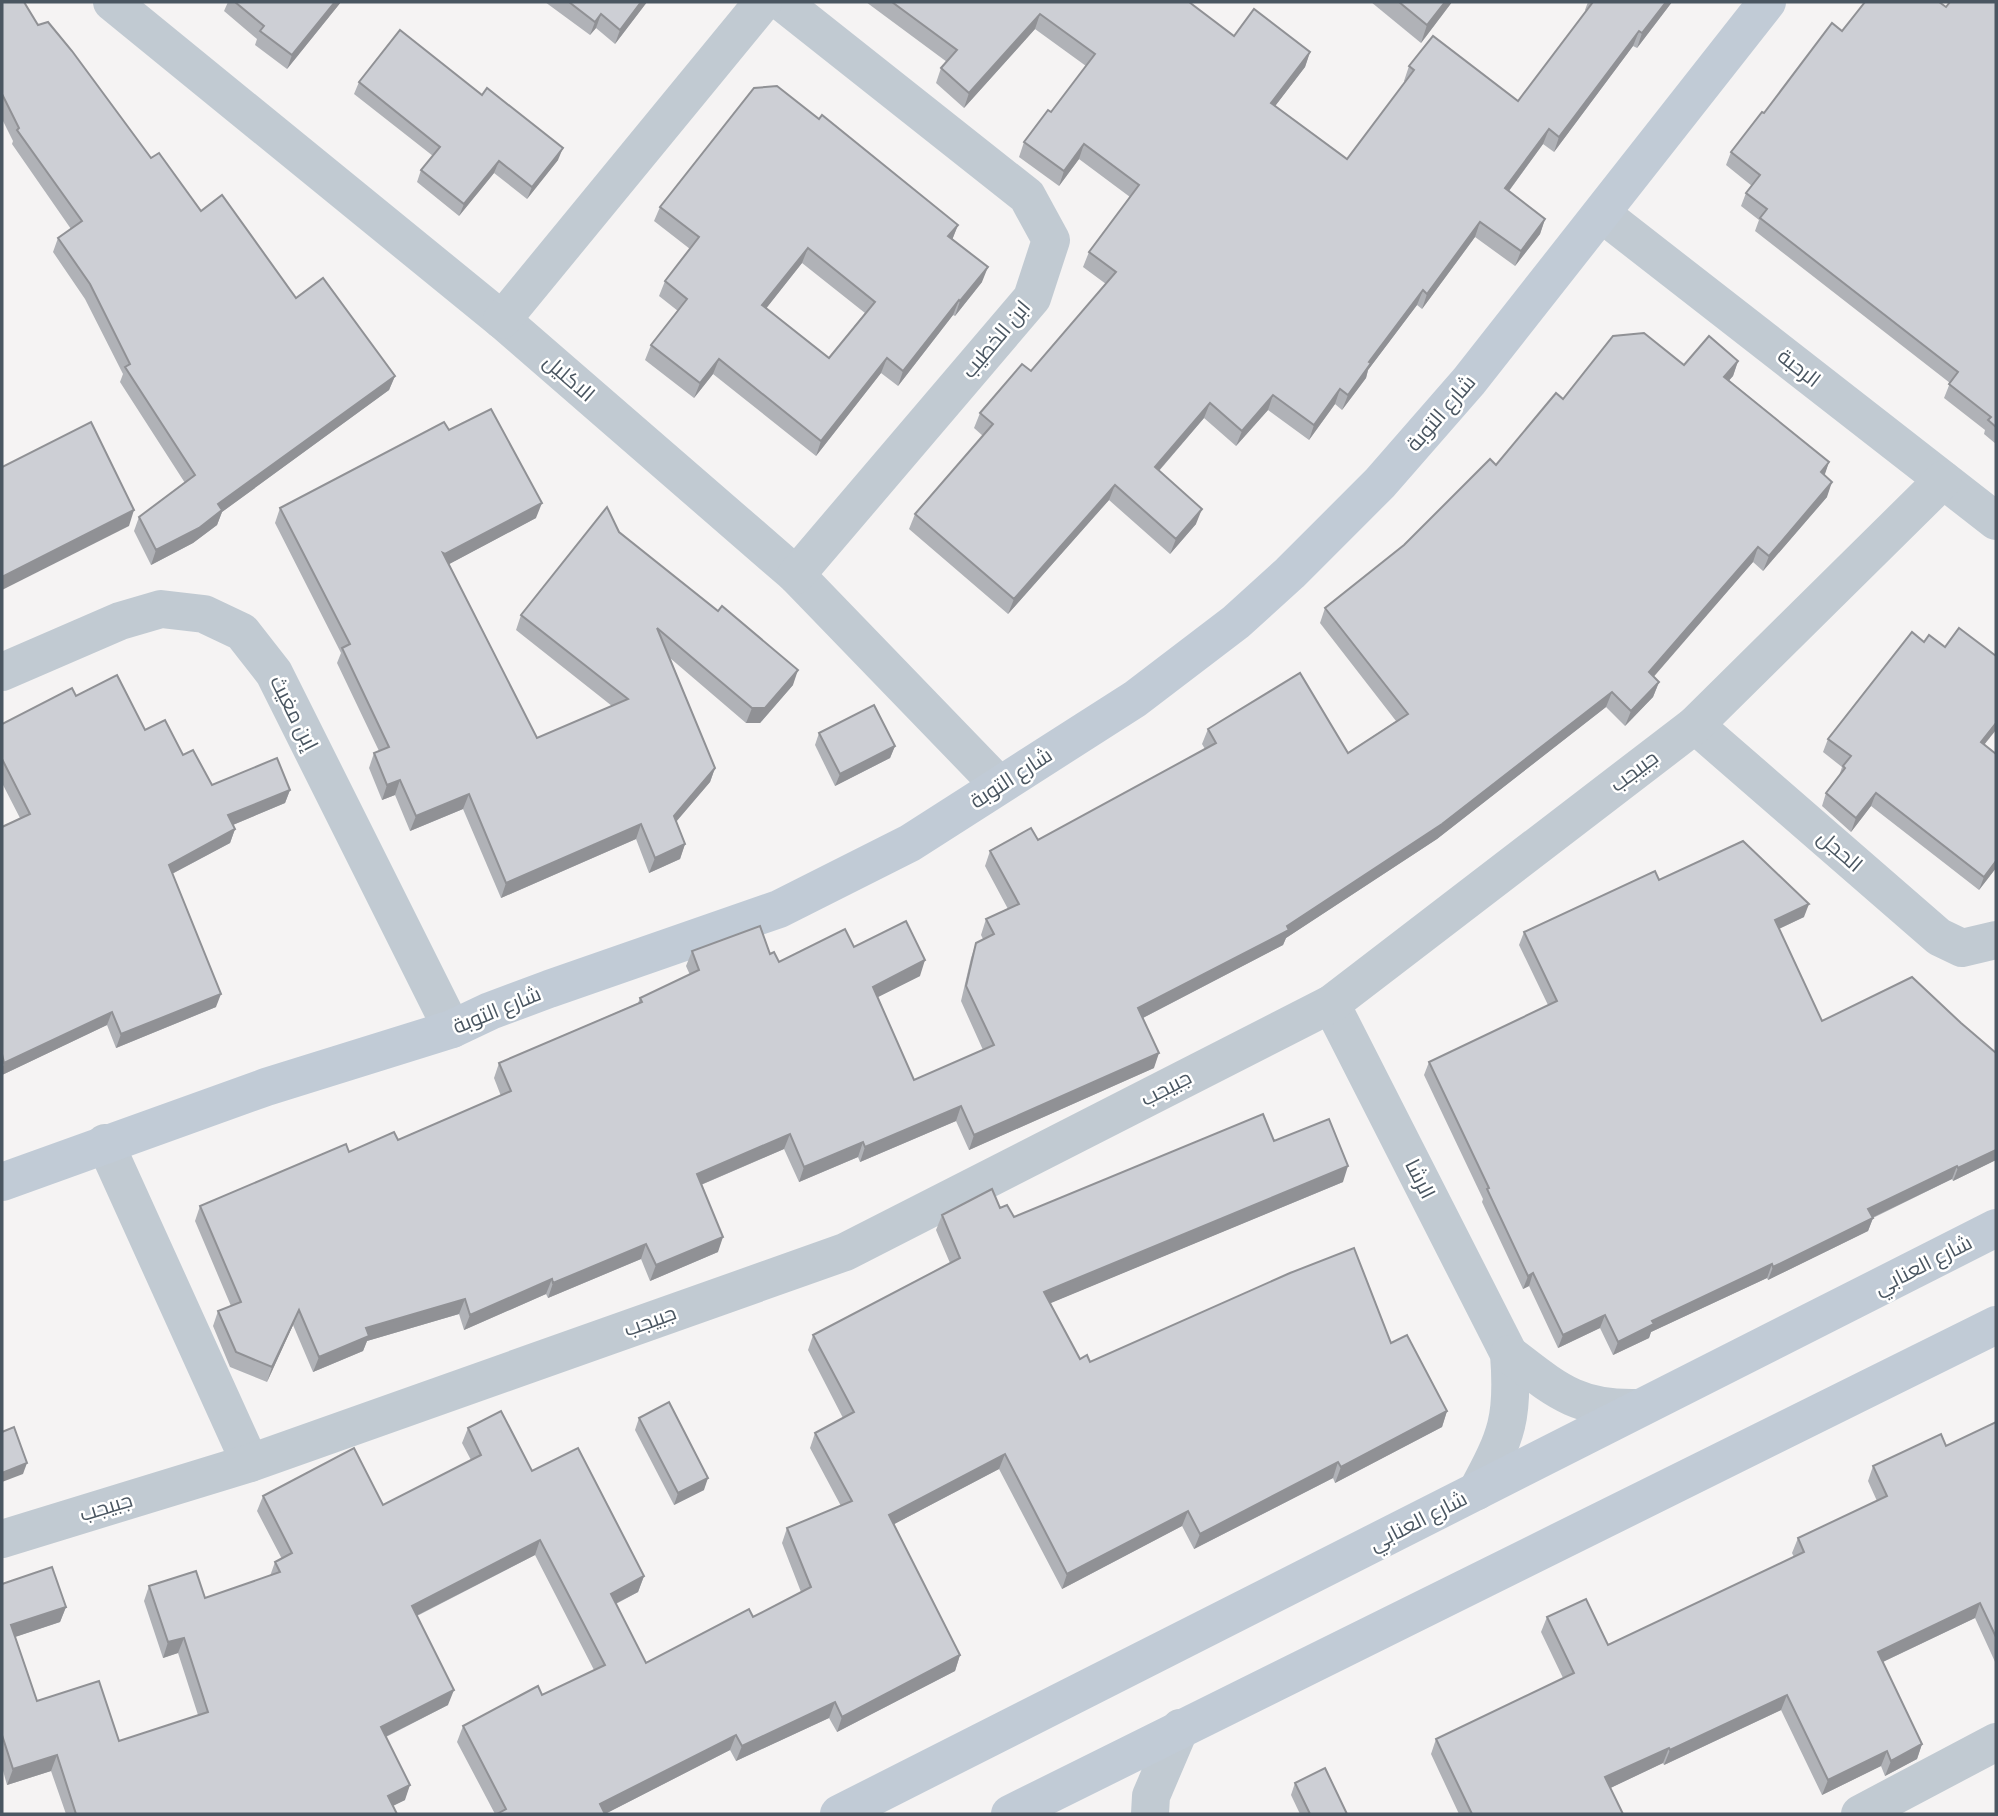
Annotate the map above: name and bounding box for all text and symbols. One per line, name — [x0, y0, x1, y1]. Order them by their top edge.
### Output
street label: ابن الخطيب — [955, 294, 1036, 383]
street label: الرحبة — [1773, 342, 1826, 392]
street label: الاكليل — [538, 348, 601, 407]
street label: شارع التوبة — [1400, 369, 1482, 457]
street label: إبن مغيث — [264, 671, 325, 755]
street label: شارع التوبة — [964, 741, 1058, 815]
street label: جبيجب — [1604, 744, 1662, 796]
street label: الحجل — [1812, 824, 1869, 878]
street label: شارع التوبة — [449, 980, 545, 1040]
street label: جبيجب — [1136, 1063, 1195, 1110]
street label: الرشا — [1400, 1154, 1442, 1203]
street label: شارع العنابي — [1869, 1228, 1978, 1303]
street label: جبيجب — [620, 1299, 679, 1341]
street label: شارع العنابي — [1364, 1484, 1473, 1559]
street label: جبيجب — [76, 1486, 135, 1525]

